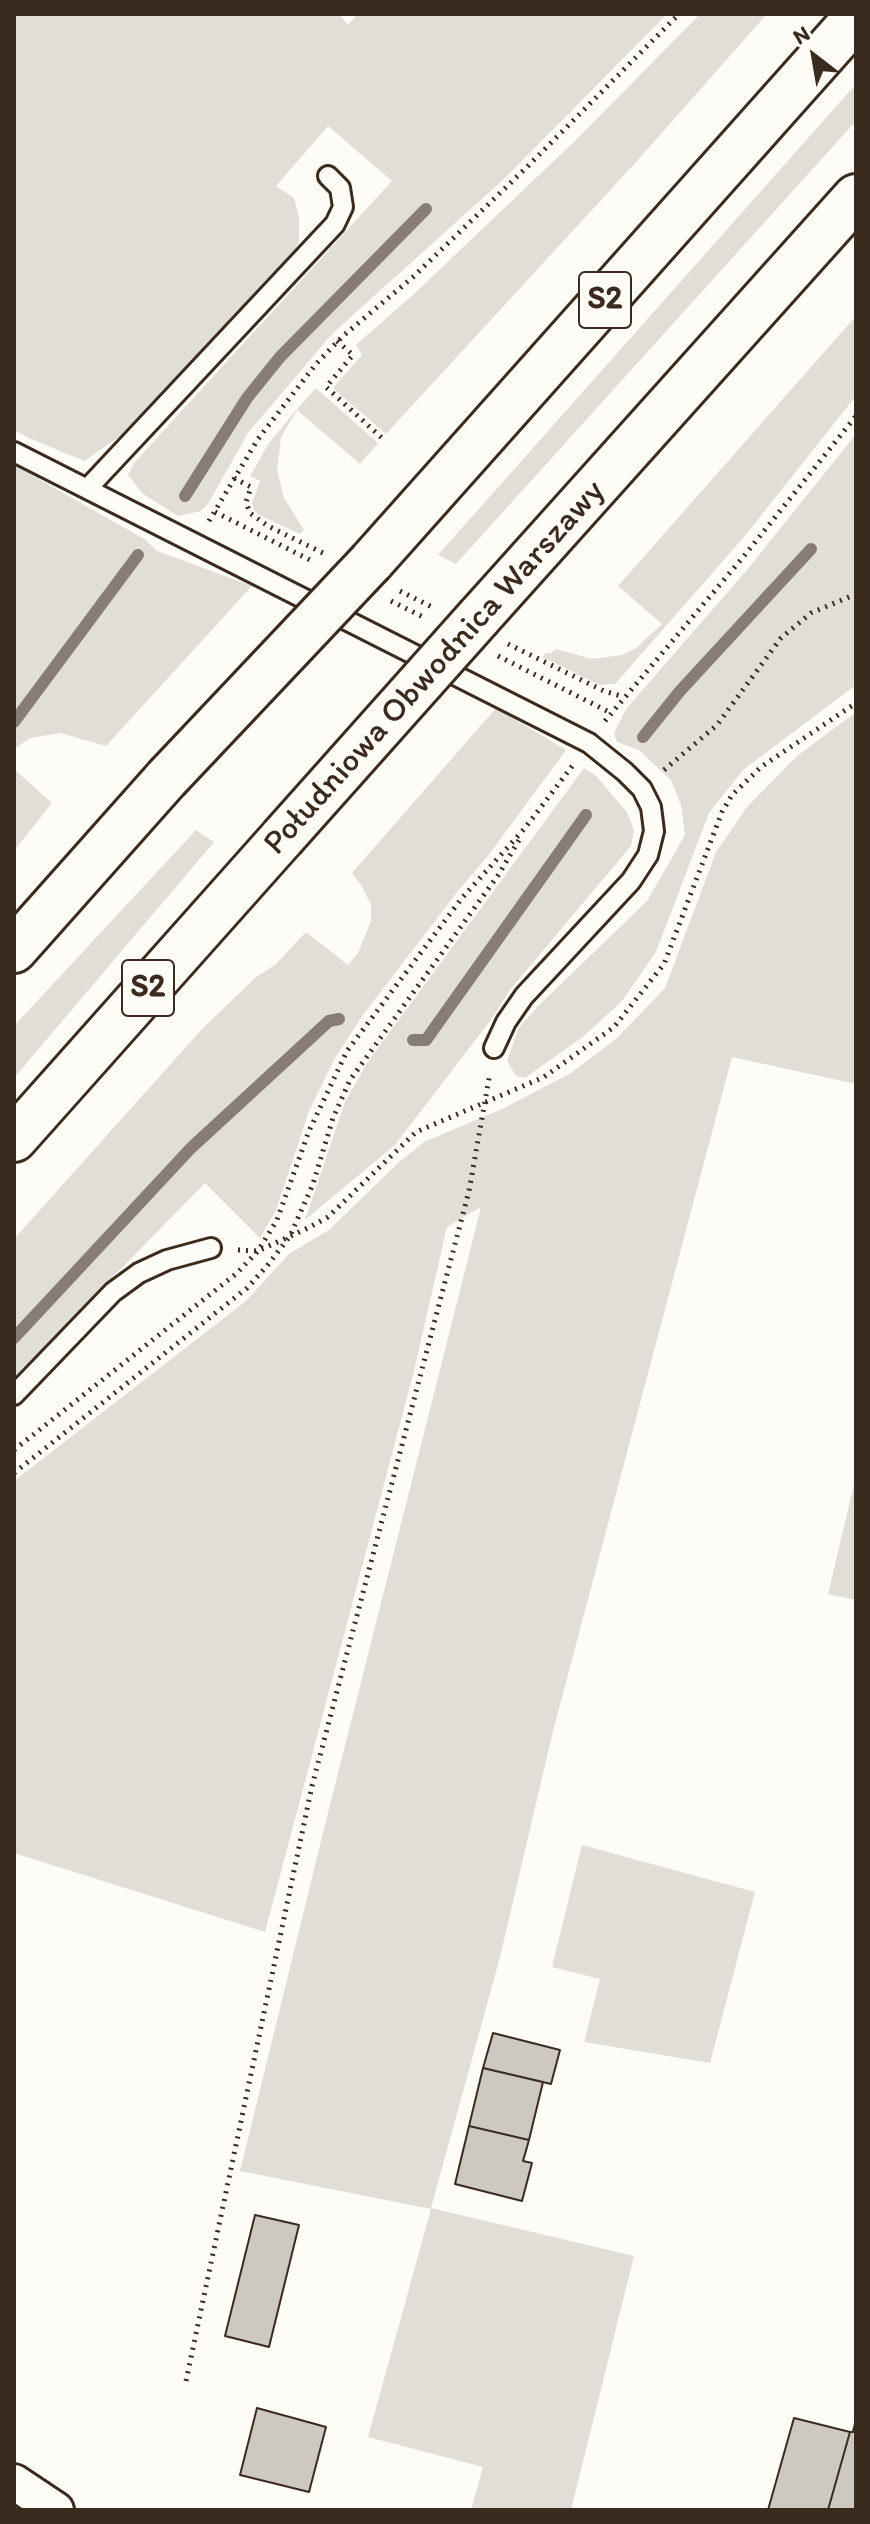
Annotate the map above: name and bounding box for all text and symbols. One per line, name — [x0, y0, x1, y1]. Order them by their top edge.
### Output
north arrow — [774, 16, 854, 96]
text: N — [788, 20, 815, 50]
road number: S2 — [579, 272, 631, 328]
street label: Południowa Obwodnica Warszawy — [256, 472, 614, 864]
road number: S2 — [122, 960, 174, 1016]

